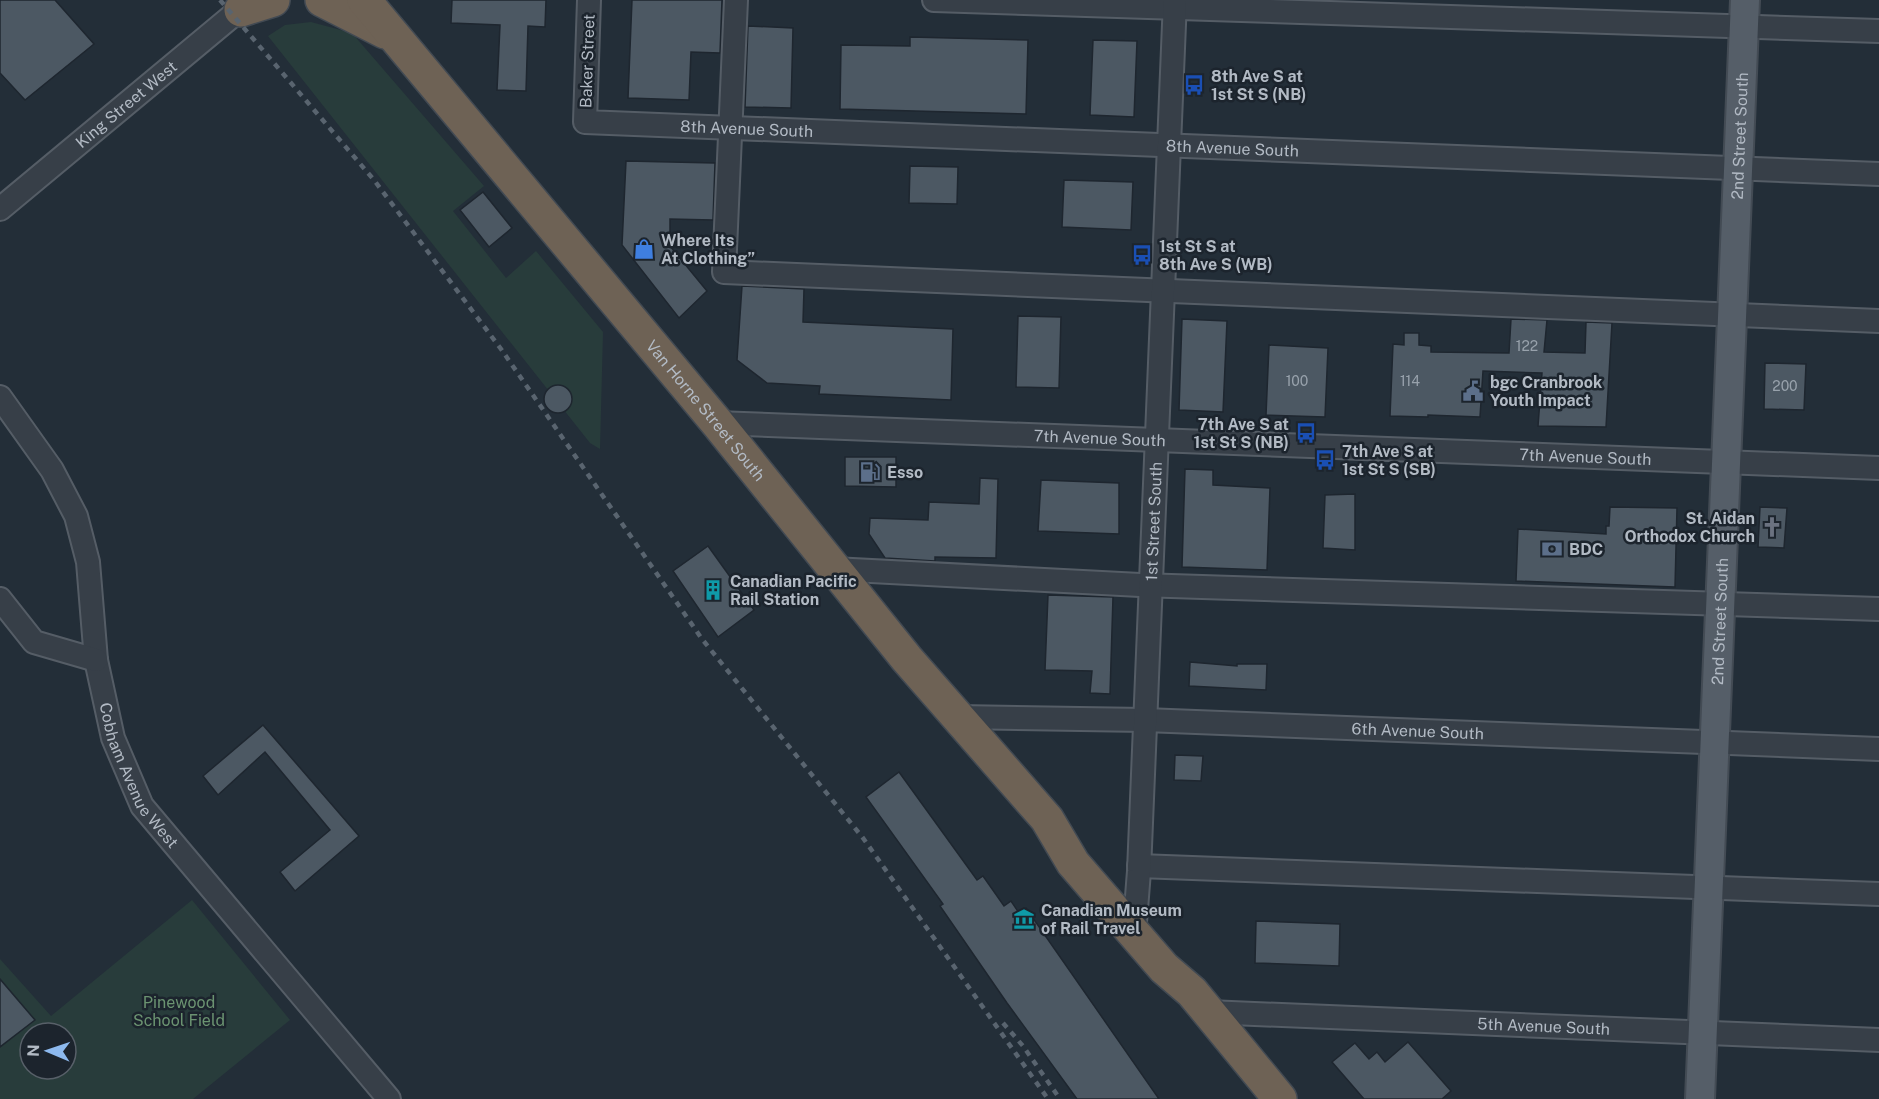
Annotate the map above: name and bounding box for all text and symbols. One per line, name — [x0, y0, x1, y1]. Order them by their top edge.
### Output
street label: Baker Street — [576, 14, 599, 108]
street label: King Street West — [72, 57, 181, 152]
place label: 8th Ave S at 1st St S (NB) — [1211, 67, 1306, 104]
street label: 2nd Street South — [1728, 72, 1752, 200]
bus stop icon: 8th Ave S at 1st St S (NB) — [1182, 73, 1206, 97]
street label: 8th Avenue South — [680, 117, 814, 141]
street label: 8th Avenue South — [1166, 136, 1299, 161]
place label: Where Its At Clothing” — [661, 231, 755, 268]
shop icon: Where Its At Clothing” — [632, 237, 656, 261]
place label: 1st St S at 8th Ave S (WB) — [1159, 237, 1273, 274]
bus stop icon: 1st St S at 8th Ave S (WB) — [1130, 243, 1154, 267]
street label: Van Horne Street South — [642, 336, 769, 485]
house number: 122 — [1516, 338, 1538, 354]
house number: 100 — [1286, 373, 1308, 389]
house number: 114 — [1400, 373, 1420, 389]
place label: bgc Cranbrook Youth Impact — [1490, 373, 1602, 410]
house number: 200 — [1772, 378, 1798, 394]
public building icon: bgc Cranbrook Youth Impact — [1461, 379, 1485, 403]
place label: 7th Ave S at 1st St S (NB) — [1194, 415, 1289, 452]
bus stop icon: 7th Ave S at 1st St S (NB) — [1294, 421, 1318, 445]
street label: 7th Avenue South — [1033, 426, 1166, 450]
place label: 7th Ave S at 1st St S (SB) — [1342, 442, 1436, 479]
street label: 7th Avenue South — [1519, 445, 1652, 469]
bus stop icon: 7th Ave S at 1st St S (SB) — [1313, 448, 1337, 472]
fuel station icon: Esso — [858, 460, 882, 484]
street label: 1st Street South — [1142, 461, 1166, 582]
place label: Esso — [887, 463, 923, 482]
place label: St. Aidan Orthodox Church — [1625, 509, 1755, 546]
church icon: St. Aidan Orthodox Church — [1760, 515, 1784, 539]
bank icon: BDC — [1540, 537, 1564, 561]
place label: BDC — [1569, 540, 1603, 559]
street label: 2nd Street South — [1708, 557, 1732, 685]
place label: Canadian Pacific Rail Station — [730, 572, 857, 609]
building icon: Canadian Pacific Rail Station — [701, 578, 725, 602]
street label: Cobham Avenue West — [96, 701, 182, 852]
street label: 6th Avenue South — [1351, 719, 1484, 743]
place label: Canadian Museum of Rail Travel — [1041, 901, 1182, 938]
museum icon: Canadian Museum of Rail Travel — [1012, 907, 1036, 931]
park label: Pinewood School Field — [133, 993, 225, 1030]
street label: 5th Avenue South — [1477, 1014, 1610, 1039]
north arrow — [18, 1021, 78, 1081]
text: N — [24, 1044, 43, 1057]

